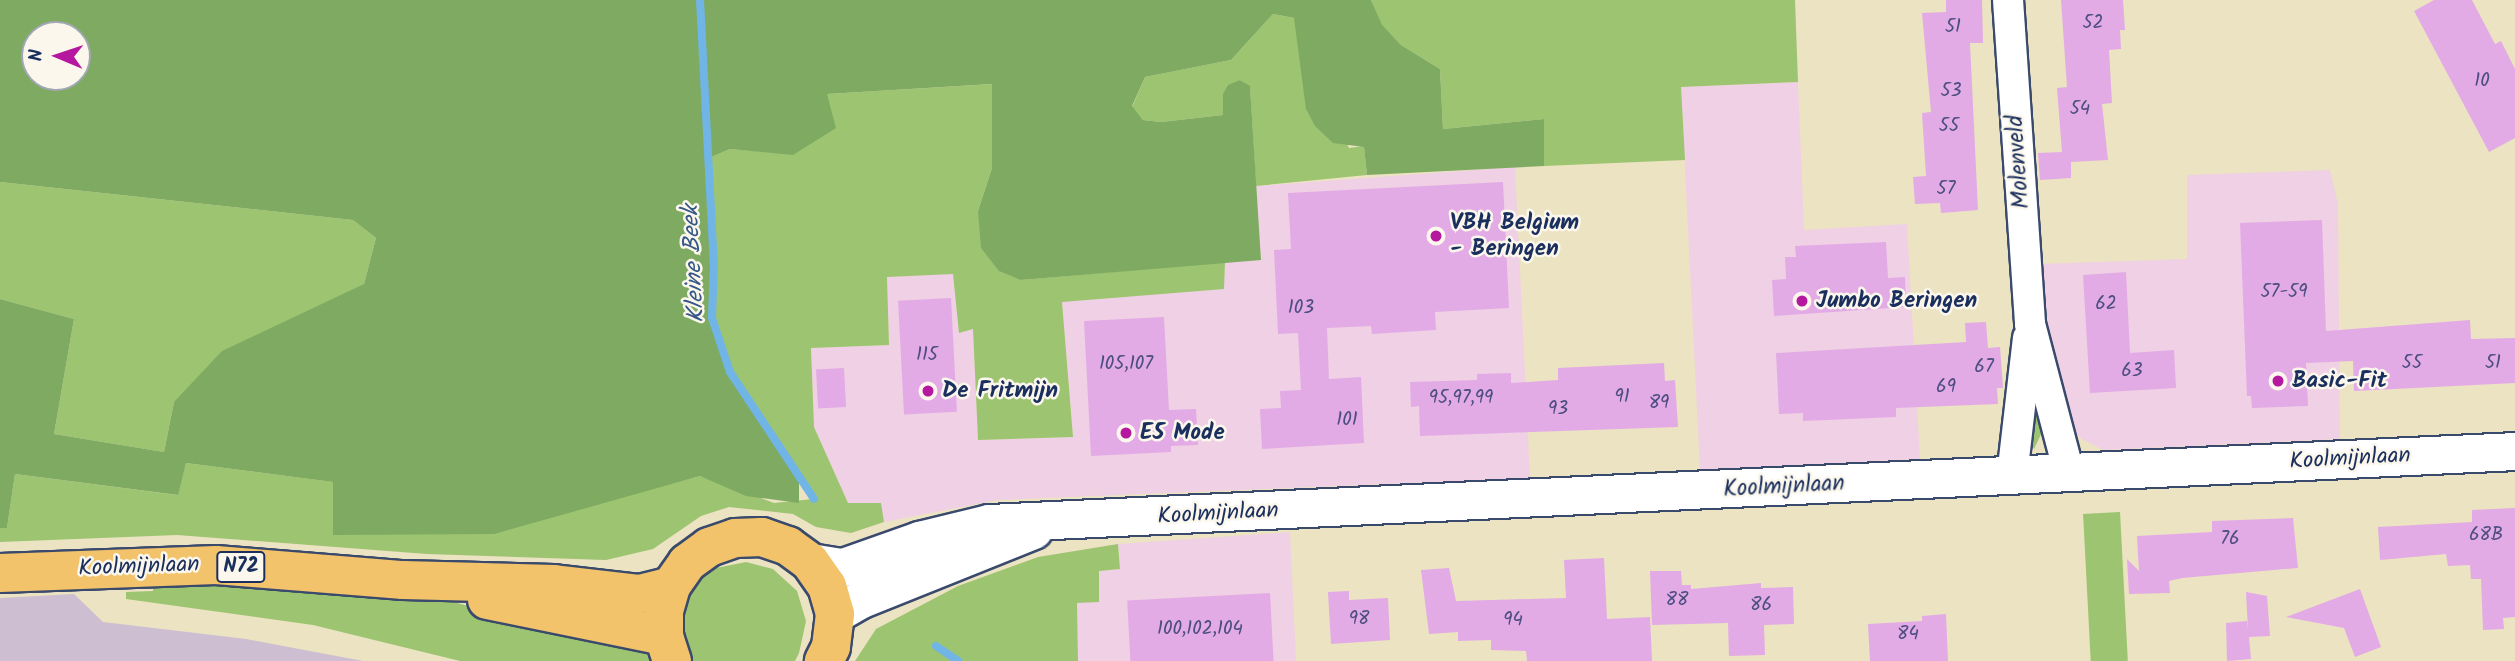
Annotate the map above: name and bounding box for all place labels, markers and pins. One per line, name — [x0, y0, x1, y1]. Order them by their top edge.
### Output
place label: VBH Belgium - Beringen — [1450, 209, 1579, 263]
marker: VBH Belgium - Beringen — [1428, 228, 1444, 244]
place label: Jumbo Beringen — [1816, 287, 1977, 315]
marker: Jumbo Beringen — [1794, 293, 1810, 309]
place label: Basic-Fit — [2292, 367, 2387, 395]
marker: Basic-Fit — [2270, 373, 2286, 389]
place label: De Fritmijn — [942, 377, 1058, 405]
marker: De Fritmijn — [920, 383, 936, 399]
place label: E5 Mode — [1140, 419, 1225, 447]
marker: E5 Mode — [1118, 425, 1134, 441]

